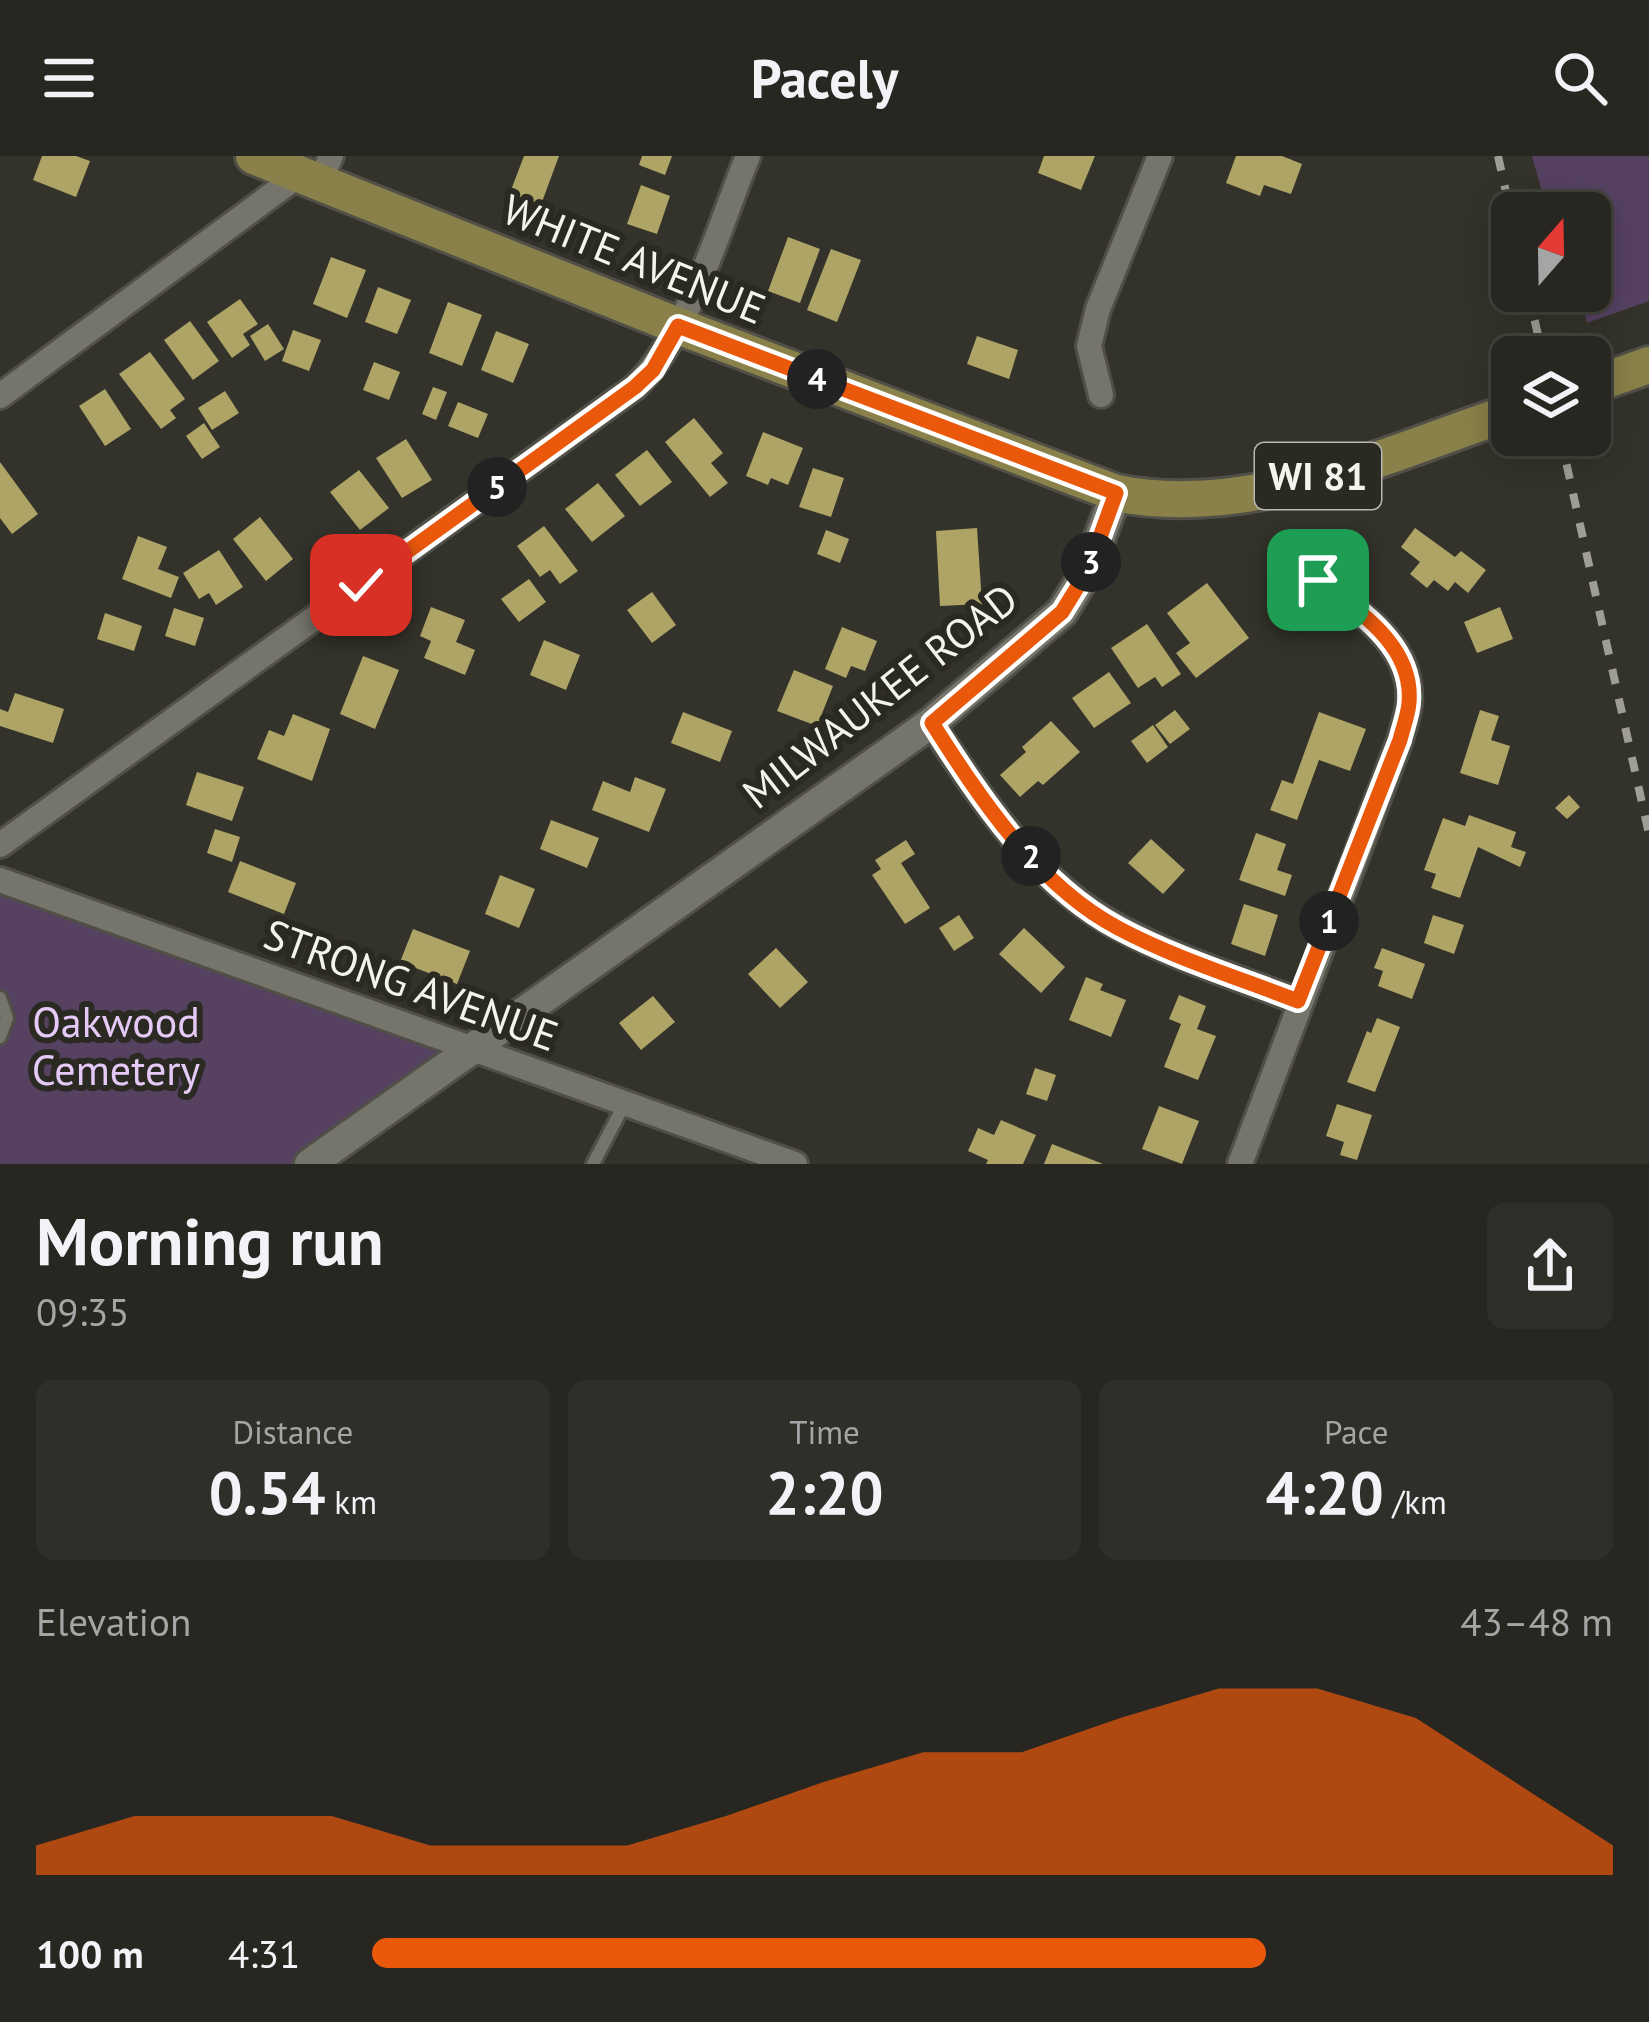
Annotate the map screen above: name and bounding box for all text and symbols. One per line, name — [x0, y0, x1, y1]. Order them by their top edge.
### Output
text: Pacely — [751, 43, 898, 113]
icon: menu — [36, 45, 102, 111]
icon: search — [1547, 45, 1613, 111]
street label: WHITE AVENUE — [495, 181, 773, 336]
north arrow — [1491, 192, 1611, 312]
map controls — [1491, 192, 1611, 456]
button: layers — [1491, 336, 1611, 456]
pin: 4 — [787, 349, 847, 409]
text: 4 — [808, 357, 826, 400]
road number: WI 81 — [1255, 443, 1381, 509]
pin: 5 — [467, 457, 527, 517]
text: 5 — [488, 465, 506, 508]
pin — [1267, 529, 1369, 631]
pin: 3 — [1061, 532, 1121, 592]
pin — [310, 534, 412, 636]
text: 3 — [1082, 540, 1100, 583]
icon: arrive — [1285, 547, 1351, 613]
icon: check — [328, 552, 394, 618]
street label: MILWAUKEE ROAD — [731, 571, 1028, 820]
pin: 2 — [1001, 826, 1061, 886]
text: 2 — [1022, 834, 1040, 877]
pin: 1 — [1299, 891, 1359, 951]
text: 1 — [1320, 899, 1338, 942]
street label: STRONG AVENUE — [257, 906, 566, 1063]
park label: Oakwood Cemetery — [32, 994, 201, 1097]
text: Morning run — [36, 1198, 384, 1283]
button: share — [1487, 1203, 1613, 1329]
text: 09:35 — [36, 1286, 130, 1337]
text: Distance — [232, 1410, 353, 1453]
text: Time — [789, 1410, 860, 1453]
text: Pace — [1324, 1410, 1388, 1453]
text: 0.54 — [209, 1453, 326, 1531]
text: 2:20 — [765, 1453, 884, 1531]
text: 4:20 — [1266, 1453, 1384, 1531]
text: km — [326, 1480, 377, 1523]
text: /km — [1384, 1480, 1447, 1523]
text: Elevation — [36, 1596, 191, 1647]
text: 43–48 m — [1460, 1596, 1613, 1647]
text: 100 m — [36, 1928, 144, 1979]
text: 4:31 — [228, 1928, 300, 1979]

